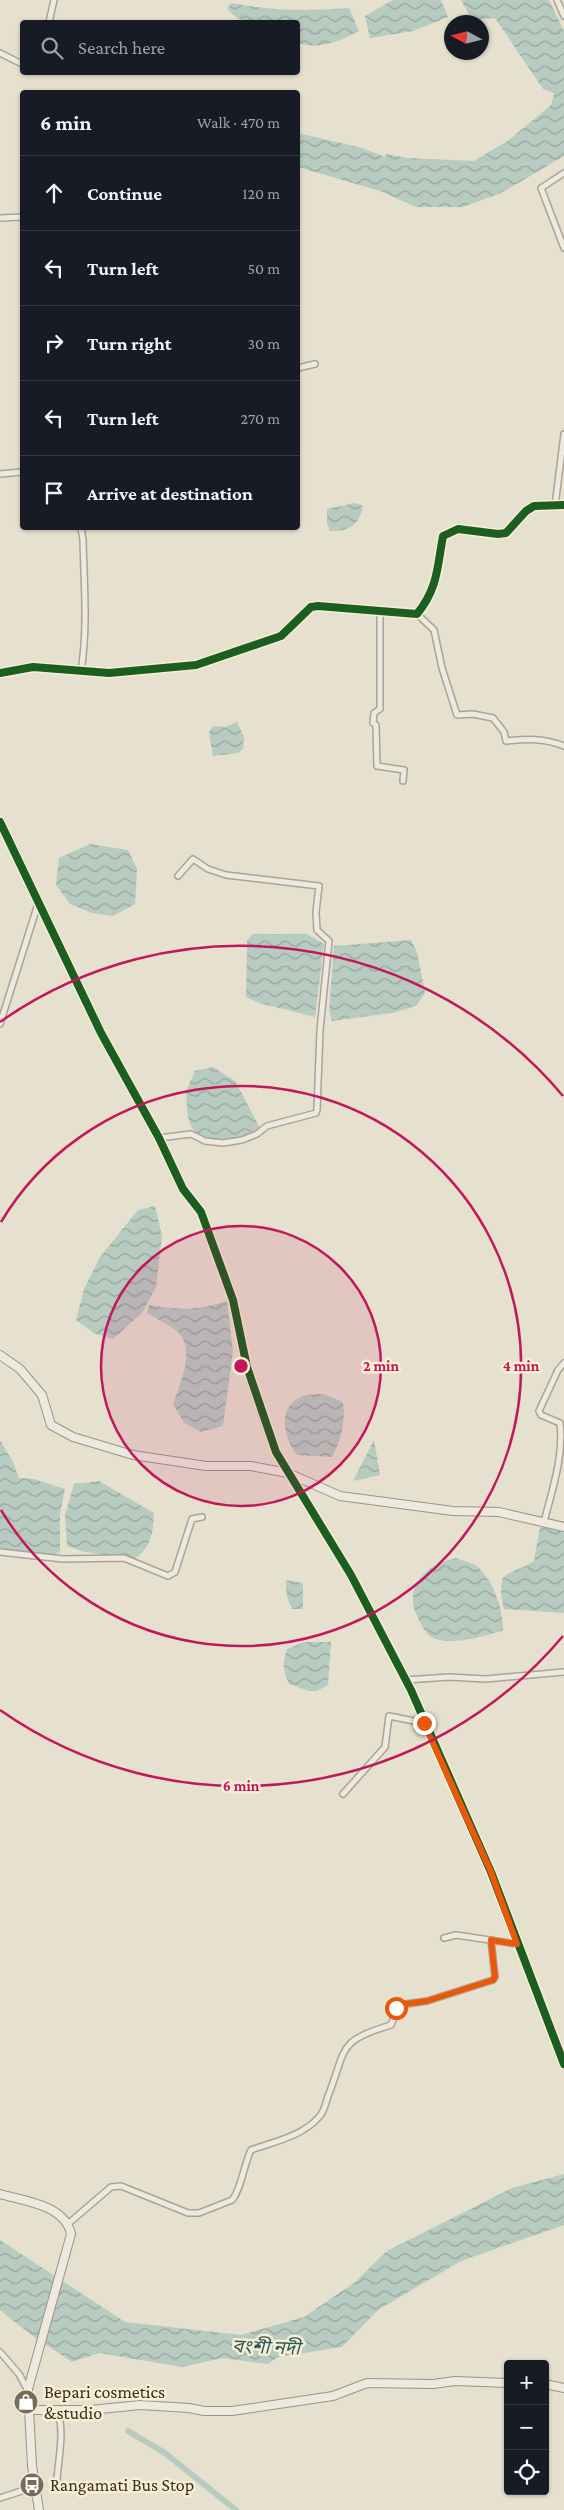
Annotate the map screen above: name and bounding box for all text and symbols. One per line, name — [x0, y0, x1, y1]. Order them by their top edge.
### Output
north arrow — [444, 15, 489, 60]
search box — [20, 20, 300, 75]
icon: search — [38, 34, 66, 62]
text: Search here — [78, 37, 165, 58]
text: 6 min — [40, 111, 91, 135]
text: Walk · 470 m — [197, 114, 280, 131]
icon: ahead — [40, 179, 68, 207]
text: Continue — [87, 183, 162, 204]
text: 120 m — [242, 185, 280, 202]
icon: left — [40, 254, 68, 282]
text: Turn left — [87, 258, 159, 279]
text: 50 m — [248, 260, 280, 277]
icon: right — [40, 329, 68, 357]
text: Turn right — [87, 333, 172, 354]
text: 30 m — [248, 335, 280, 352]
icon: left — [40, 404, 68, 432]
text: Turn left — [87, 408, 159, 429]
text: 270 m — [241, 410, 280, 427]
icon: arrive — [40, 479, 68, 507]
text: Arrive at destination — [87, 483, 253, 504]
centre of rings — [232, 1357, 250, 1375]
text: 2 min — [363, 1358, 399, 1374]
text: 4 min — [503, 1358, 540, 1374]
route end — [413, 1712, 436, 1735]
text: 6 min — [223, 1778, 260, 1794]
route start — [385, 1997, 408, 2020]
water label: বংশী নদী — [232, 2334, 304, 2359]
map controls — [504, 2360, 549, 2495]
button: + — [504, 2360, 549, 2405]
place label: Bepari cosmetics &studio — [44, 2382, 165, 2423]
shop icon: Bepari cosmetics &studio — [13, 2389, 39, 2415]
button: − — [504, 2405, 549, 2450]
button: locate — [504, 2450, 549, 2495]
bus stop icon: Rangamati Bus Stop — [19, 2472, 45, 2498]
place label: Rangamati Bus Stop — [50, 2475, 194, 2495]

